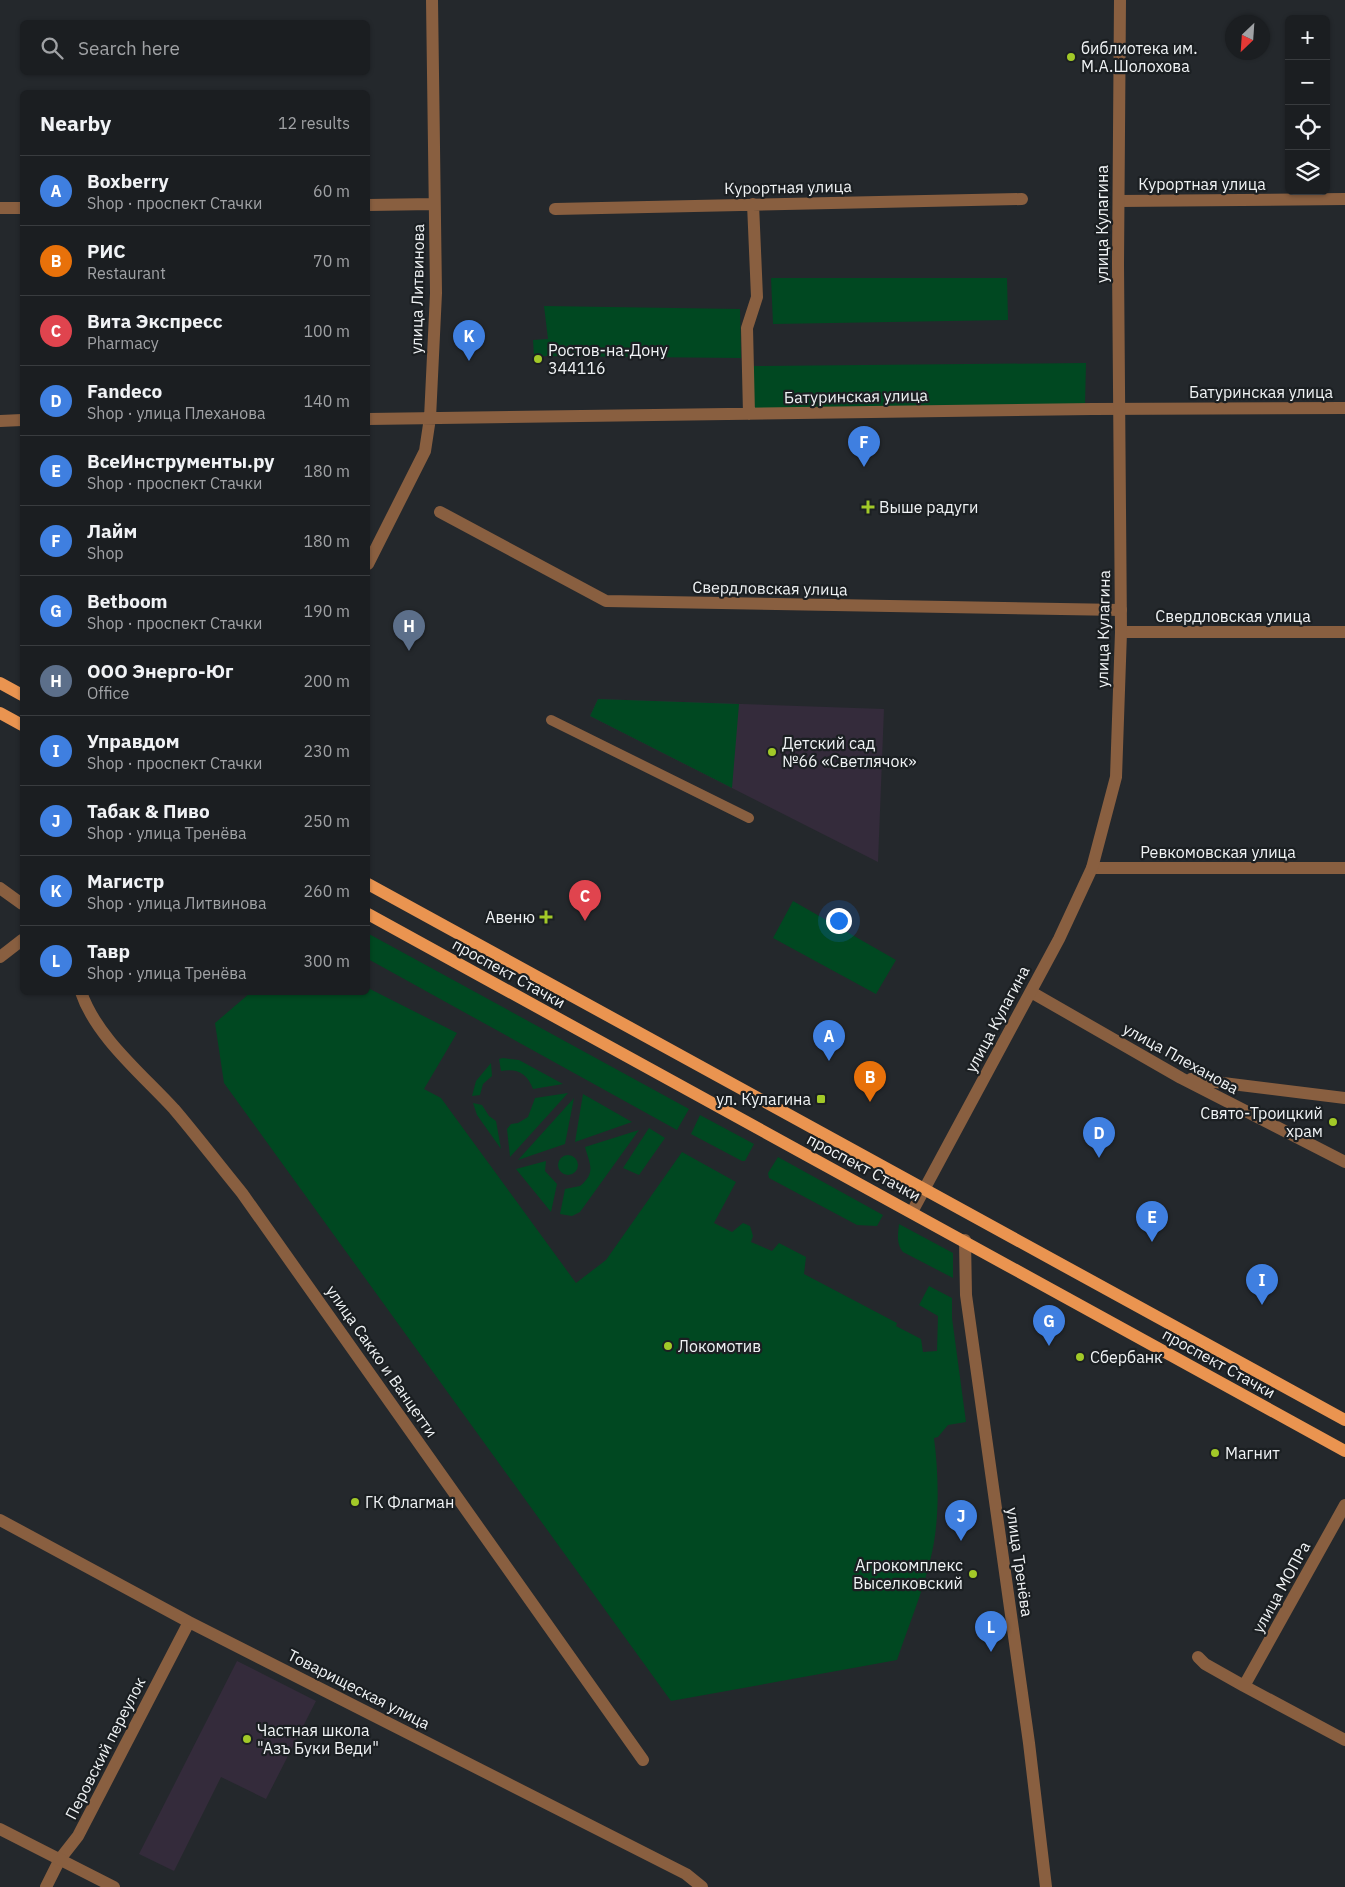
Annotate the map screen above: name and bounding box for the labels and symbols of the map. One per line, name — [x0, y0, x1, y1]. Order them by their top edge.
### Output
north arrow — [1225, 15, 1270, 60]
place label: библиотека им. М.А.Шолохова — [1081, 38, 1198, 76]
marker: библиотека им. М.А.Шолохова — [1065, 51, 1077, 63]
street label: улица Кулагина — [1092, 165, 1112, 283]
street label: Курортная улица — [1138, 174, 1266, 194]
street label: Курортная улица — [724, 176, 852, 198]
street label: улица Литвинова — [406, 223, 428, 354]
pin: K — [453, 320, 485, 361]
place label: Ростов-на-Дону 344116 — [548, 340, 668, 378]
marker: Ростов-на-Дону 344116 — [532, 353, 544, 365]
street label: Батуринская улица — [1189, 382, 1333, 402]
street label: Батуринская улица — [784, 385, 929, 407]
pin: F — [848, 426, 880, 467]
place label: Выше радуги — [879, 497, 978, 517]
marker: Выше радуги — [861, 500, 875, 514]
street label: улица Кулагина — [1092, 569, 1114, 688]
street label: Свердловская улица — [692, 577, 848, 599]
street label: Свердловская улица — [1155, 606, 1311, 626]
pin: H — [393, 610, 425, 651]
place label: Детский сад №66 «Светлячок» — [782, 733, 916, 771]
marker: Детский сад №66 «Светлячок» — [766, 746, 778, 758]
street label: Ревкомовская улица — [1140, 842, 1296, 862]
pin: C — [569, 880, 601, 921]
place label: Авеню — [485, 907, 535, 927]
your location — [826, 908, 852, 934]
marker: Авеню — [539, 910, 553, 924]
street label: проспект Стачки — [449, 934, 569, 1012]
street label: улица Кулагина — [960, 962, 1034, 1076]
street label: улица Плеханова — [1120, 1018, 1243, 1098]
pin: A — [813, 1020, 845, 1061]
pin: B — [854, 1061, 886, 1102]
place label: ул. Кулагина — [716, 1089, 811, 1109]
marker: ул. Кулагина — [815, 1093, 827, 1105]
place label: Свято-Троицкий храм — [1200, 1103, 1323, 1141]
marker: Свято-Троицкий храм — [1327, 1116, 1339, 1128]
pin: D — [1083, 1117, 1115, 1158]
street label: проспект Стачки — [804, 1129, 924, 1205]
pin: E — [1136, 1201, 1168, 1242]
pin: I — [1246, 1264, 1278, 1305]
street label: улица Сакко и Ванцетти — [322, 1281, 442, 1441]
pin: G — [1033, 1305, 1065, 1346]
street label: проспект Стачки — [1159, 1324, 1279, 1402]
place label: Локомотив — [678, 1336, 761, 1356]
marker: Локомотив — [662, 1340, 674, 1352]
place label: Сбербанк — [1090, 1347, 1163, 1367]
marker: Сбербанк — [1074, 1351, 1086, 1363]
place label: Магнит — [1225, 1443, 1280, 1463]
marker: Магнит — [1209, 1447, 1221, 1459]
place label: ГК Флагман — [365, 1492, 454, 1512]
marker: ГК Флагман — [349, 1496, 361, 1508]
pin: J — [945, 1500, 977, 1541]
street label: улица Тренёва — [1002, 1506, 1038, 1618]
street label: улица МОПРа — [1248, 1537, 1315, 1636]
place label: Агрокомплекс Выселковский — [853, 1555, 963, 1593]
marker: Агрокомплекс Выселковский — [967, 1568, 979, 1580]
pin: L — [975, 1611, 1007, 1652]
street label: Товарищеская улица — [285, 1644, 434, 1734]
street label: Перовский переулок — [60, 1673, 150, 1822]
place label: Частная школа "Азъ Буки Веди" — [257, 1720, 379, 1758]
marker: Частная школа "Азъ Буки Веди" — [241, 1733, 253, 1745]

